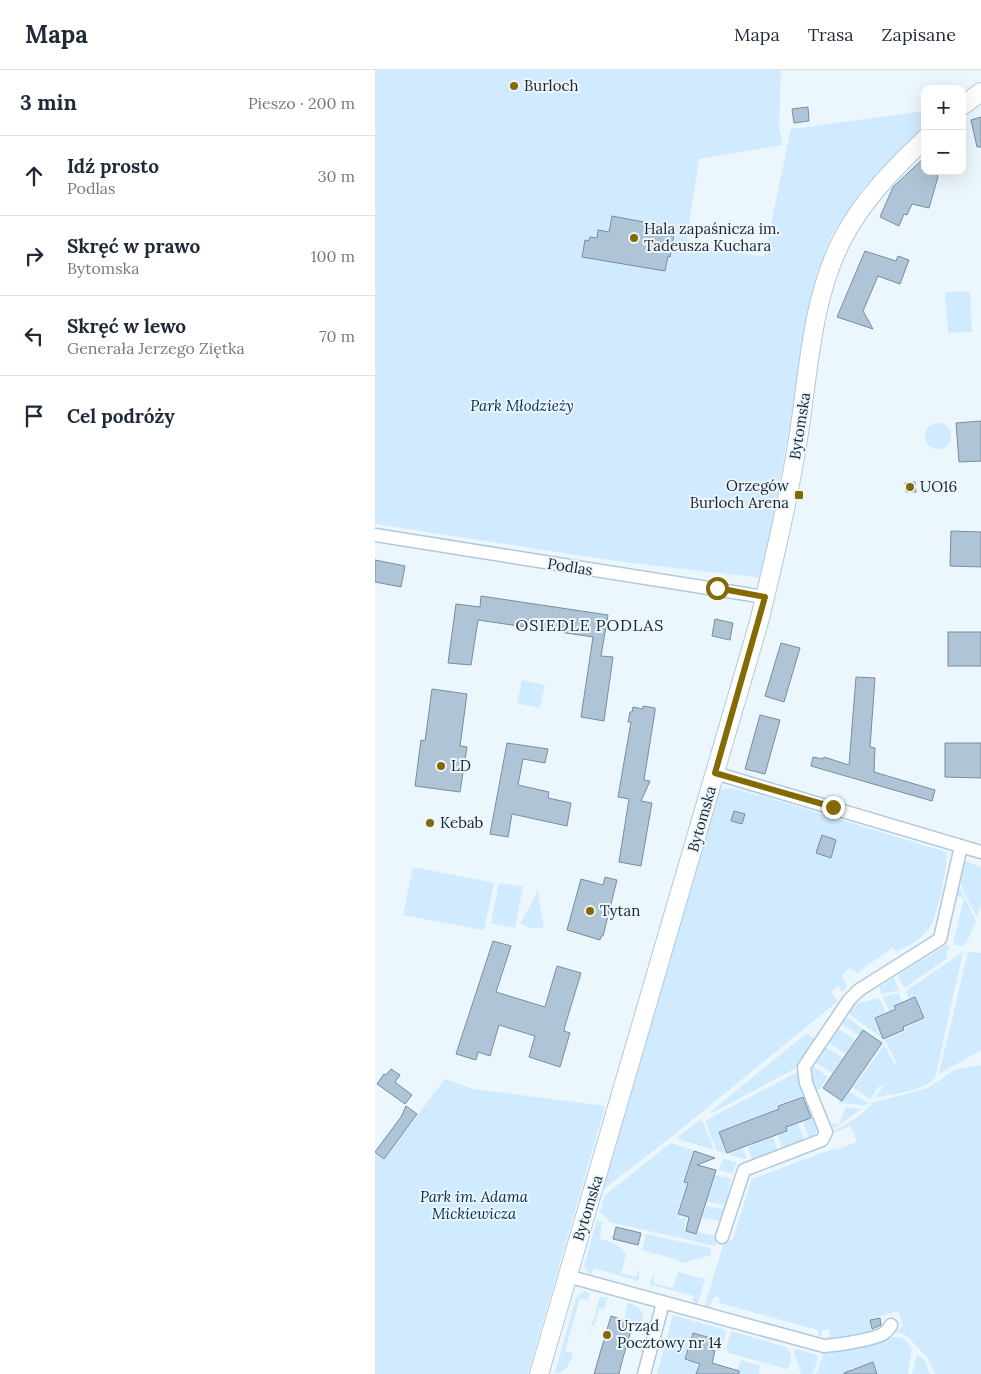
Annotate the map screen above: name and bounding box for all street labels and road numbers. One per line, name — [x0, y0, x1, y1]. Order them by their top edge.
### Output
street label: Bytomska — [785, 391, 814, 461]
street label: Podlas — [546, 554, 594, 579]
street label: Bytomska — [683, 783, 720, 854]
street label: Bytomska — [569, 1172, 607, 1243]

